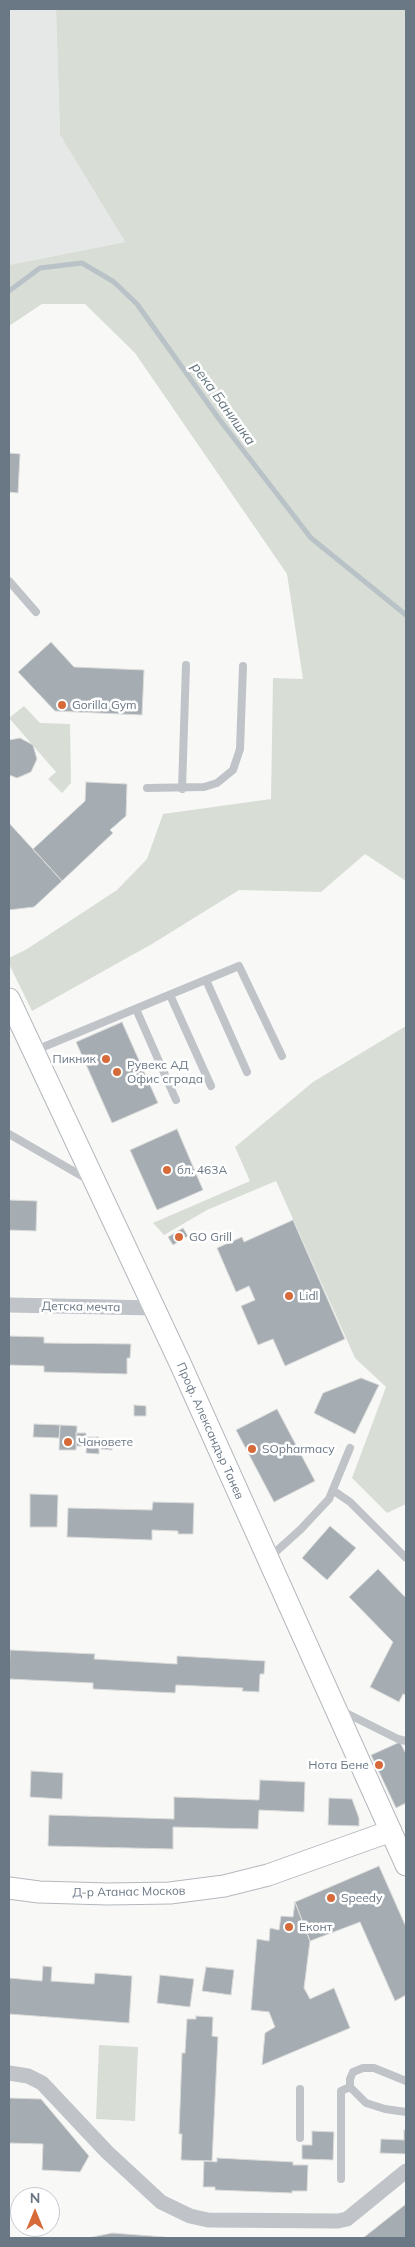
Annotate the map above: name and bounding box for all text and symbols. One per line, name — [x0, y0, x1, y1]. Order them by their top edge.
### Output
water label: река Банишка — [187, 359, 259, 449]
place label: Gorilla Gym — [72, 698, 137, 712]
marker: Gorilla Gym — [56, 699, 68, 711]
place label: Пикник — [52, 1052, 96, 1066]
marker: Пикник — [100, 1053, 112, 1065]
place label: Рувекс АД Офис сграда — [127, 1058, 203, 1086]
marker: Рувекс АД Офис сграда — [111, 1066, 123, 1078]
place label: бл. 463А — [177, 1163, 227, 1177]
marker: бл. 463А — [161, 1164, 173, 1176]
place label: GO Grill — [189, 1230, 232, 1244]
marker: GO Grill — [173, 1231, 185, 1243]
place label: Lidl — [299, 1289, 318, 1303]
marker: Lidl — [283, 1290, 295, 1302]
street label: Детска мечта — [41, 1299, 121, 1315]
street label: Проф. Александър Танев — [173, 1360, 247, 1502]
place label: Чановете — [78, 1435, 133, 1449]
marker: Чановете — [62, 1436, 74, 1448]
place label: SOpharmacy — [262, 1442, 335, 1456]
marker: SOpharmacy — [246, 1443, 258, 1455]
place label: Нота Бене — [308, 1758, 369, 1772]
marker: Нота Бене — [373, 1759, 385, 1771]
street label: Д-р Атанас Москов — [72, 1884, 186, 1900]
place label: Speedy — [341, 1891, 382, 1905]
marker: Speedy — [325, 1892, 337, 1904]
place label: Еконт — [299, 1920, 332, 1934]
marker: Еконт — [283, 1921, 295, 1933]
north arrow — [10, 2187, 60, 2237]
text: N — [30, 2189, 40, 2207]

